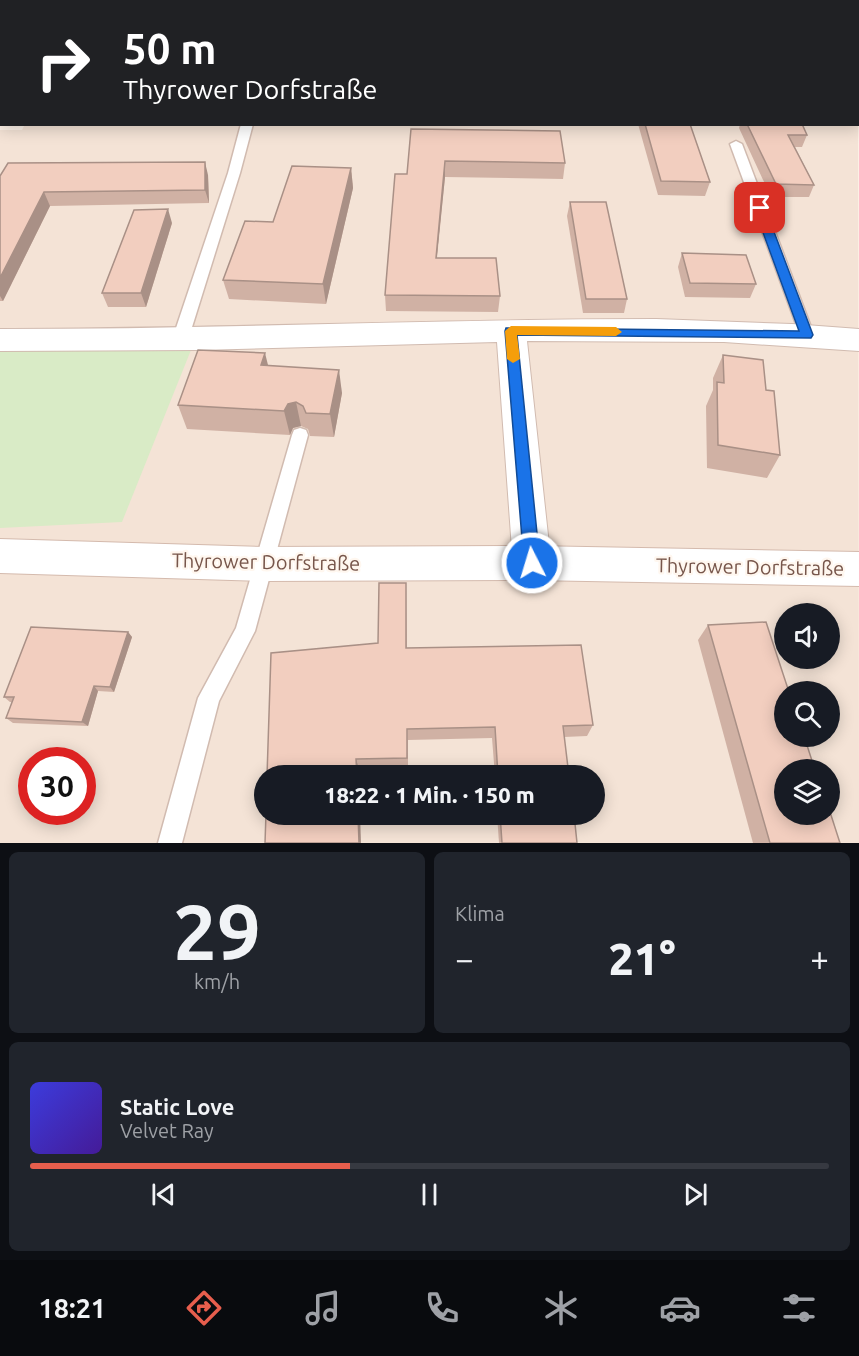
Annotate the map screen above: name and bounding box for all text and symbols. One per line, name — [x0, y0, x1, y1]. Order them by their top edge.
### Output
icon: right — [24, 24, 102, 102]
text: 50 m — [123, 25, 217, 72]
text: Thyrower Dorfstraße — [123, 74, 377, 104]
pin — [734, 182, 785, 233]
icon: arrive — [743, 191, 776, 224]
position arrow — [500, 531, 564, 595]
street label: Thyrower Dorfstraße — [172, 548, 360, 575]
street label: Thyrower Dorfstraße — [656, 553, 844, 580]
map controls — [774, 603, 840, 825]
button: sound — [774, 603, 840, 669]
button: search — [774, 681, 840, 747]
speed limit sign: 30 — [18, 747, 96, 825]
button: layers — [774, 759, 840, 825]
text: 18:22 · 1 Min. · 150 m — [324, 782, 535, 807]
text: 29 — [173, 887, 261, 975]
text: Klima — [455, 902, 505, 925]
text: 21° — [608, 933, 676, 984]
text: − — [455, 940, 474, 977]
text: + — [810, 940, 829, 977]
text: km/h — [194, 970, 240, 993]
text: Static Love — [120, 1094, 235, 1119]
text: Velvet Ray — [120, 1119, 214, 1142]
icon: previous — [147, 1178, 180, 1211]
icon: pause — [413, 1178, 446, 1211]
icon: next — [679, 1178, 712, 1211]
icon: directions — [183, 1287, 225, 1329]
icon: music — [302, 1287, 344, 1329]
icon: phone — [421, 1287, 463, 1329]
icon: climate — [540, 1287, 582, 1329]
icon: car — [659, 1287, 701, 1329]
icon: filters — [778, 1287, 820, 1329]
text: 18:21 — [39, 1293, 106, 1323]

